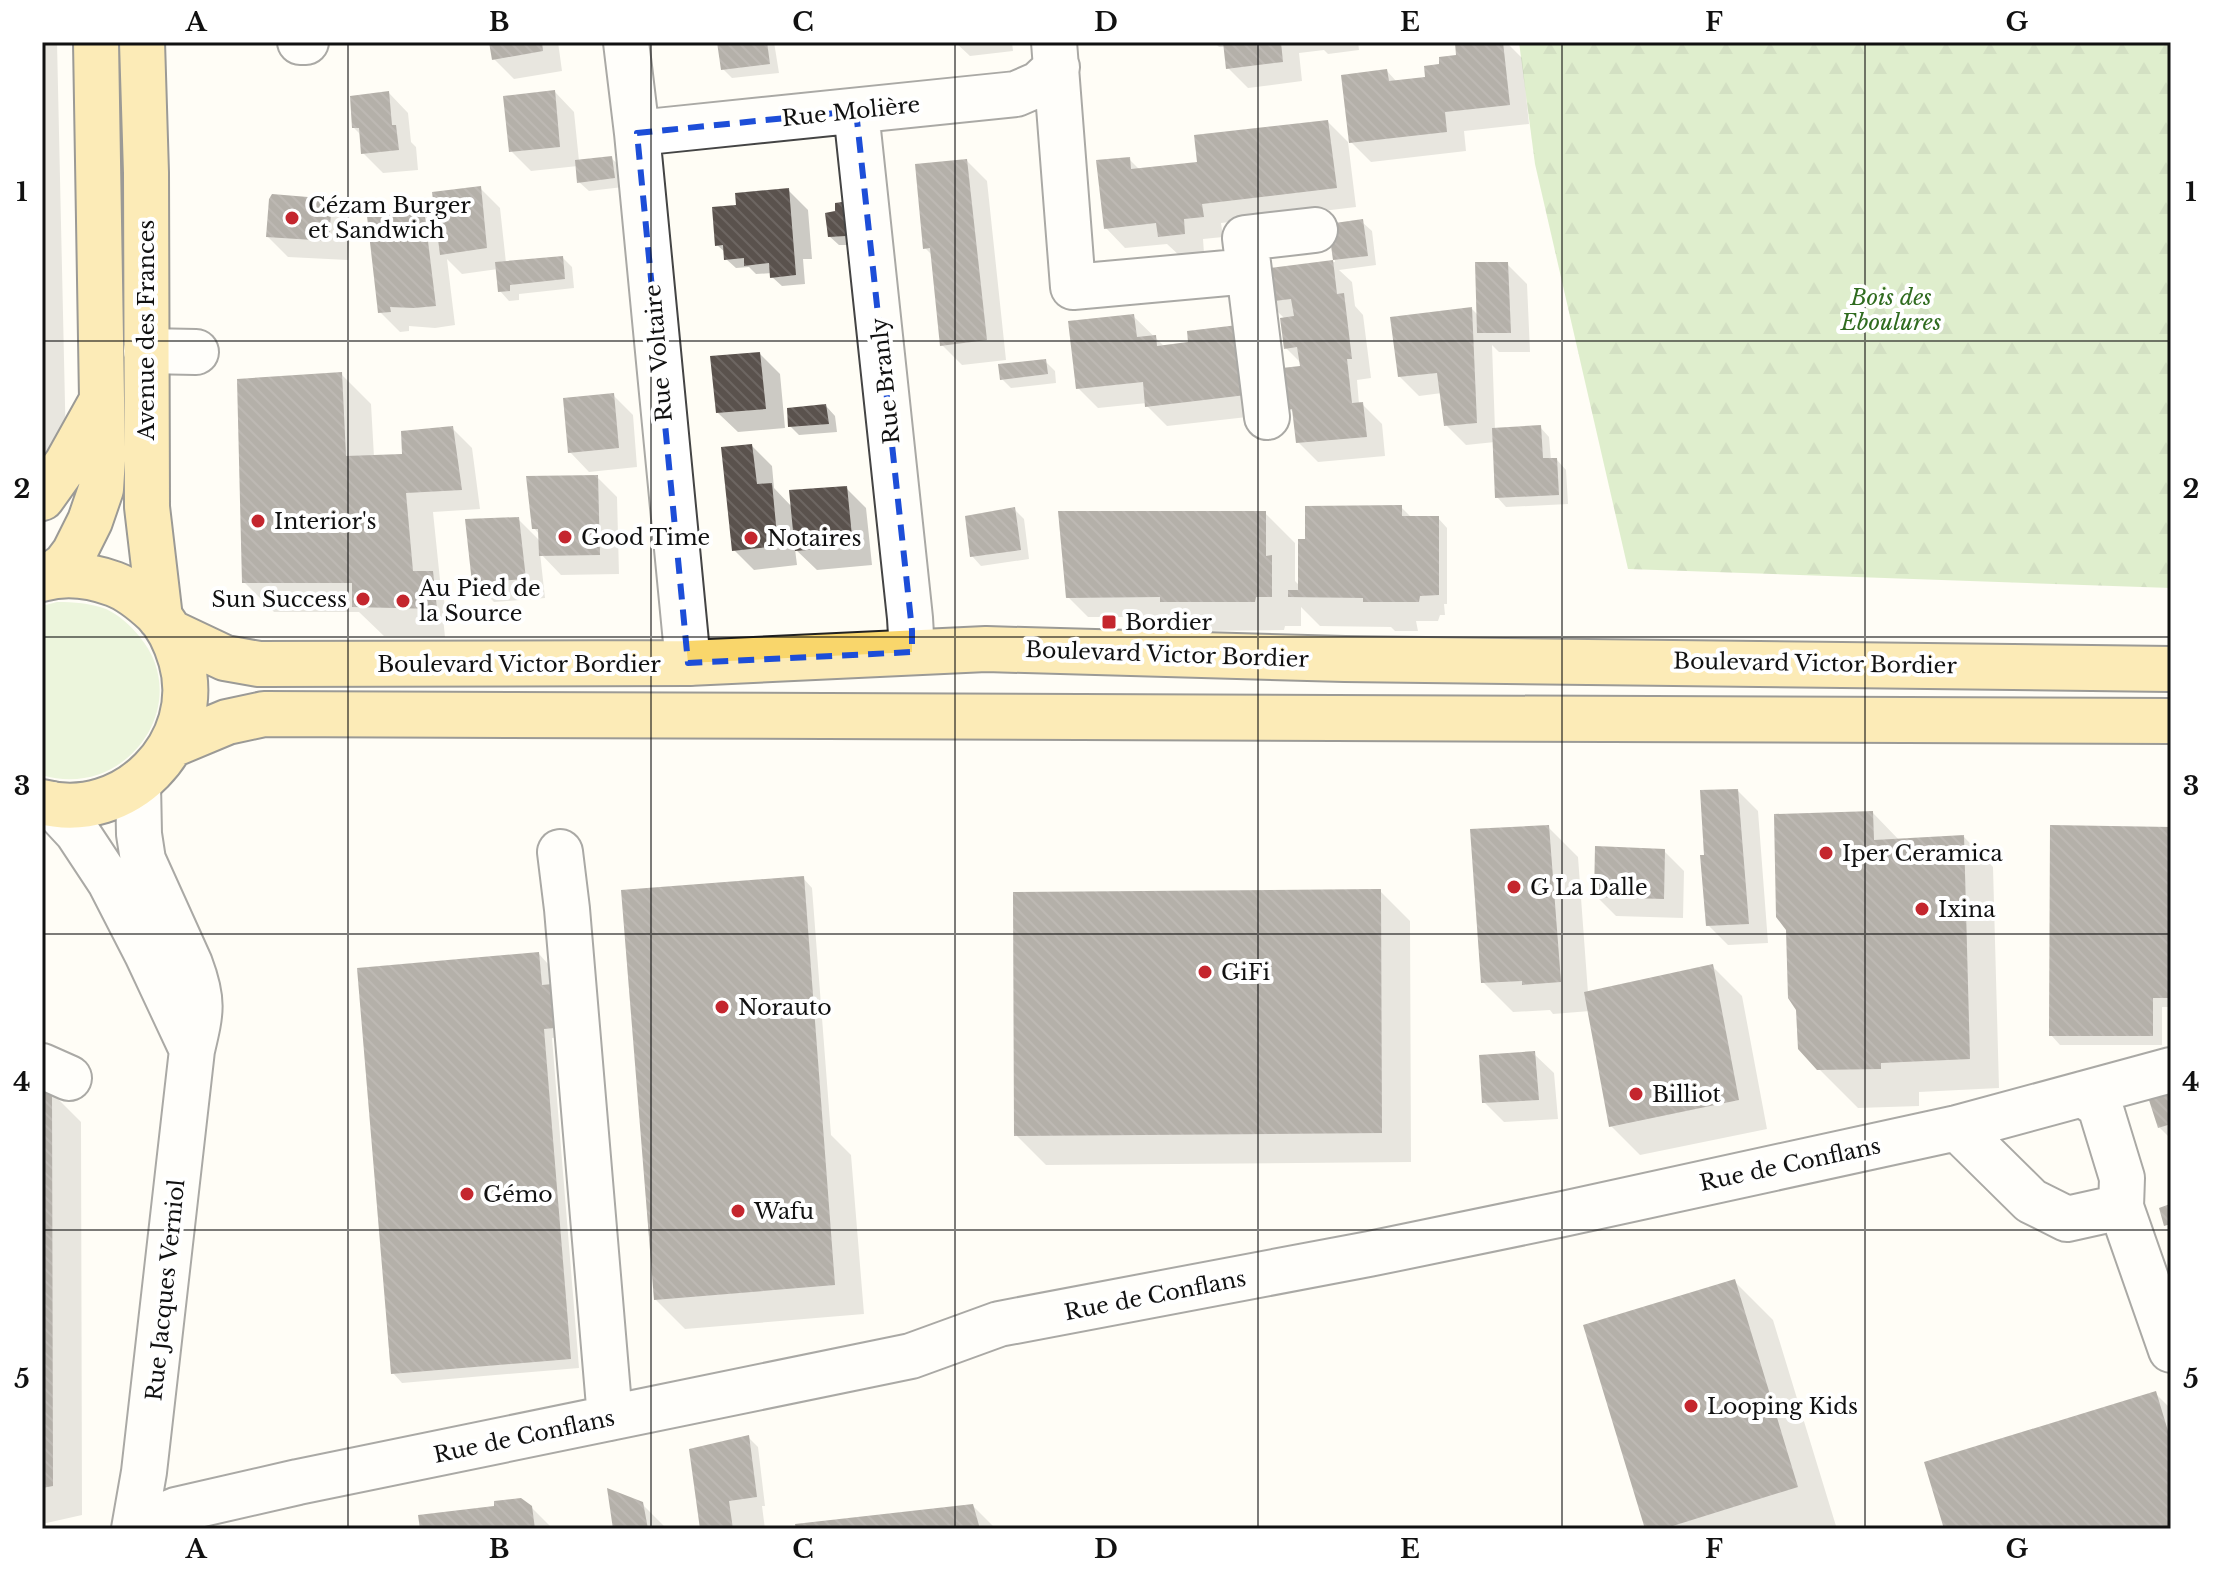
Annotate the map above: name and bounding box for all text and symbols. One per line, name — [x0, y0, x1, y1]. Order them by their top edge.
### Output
text: A — [184, 6, 207, 38]
text: B — [489, 6, 509, 38]
text: C — [792, 6, 814, 38]
text: D — [1094, 6, 1118, 38]
text: E — [1400, 6, 1420, 38]
text: F — [1705, 6, 1723, 38]
text: G — [2006, 6, 2029, 38]
street label: Rue Molière — [781, 91, 922, 132]
text: 1 — [16, 176, 28, 208]
text: 1 — [2185, 176, 2197, 208]
place label: Cézam Burger et Sandwich — [308, 192, 471, 244]
marker: Cézam Burger et Sandwich — [283, 209, 301, 227]
street label: Avenue des Frances — [133, 220, 160, 441]
street label: Rue Voltaire — [639, 283, 678, 423]
park label: Bois des Eboulures — [1840, 284, 1941, 336]
street label: Rue Branly — [865, 316, 906, 445]
text: 2 — [14, 473, 30, 505]
text: 2 — [2183, 473, 2199, 505]
place label: Interior's — [274, 508, 377, 535]
marker: Interior's — [249, 512, 267, 530]
place label: Good Time — [581, 524, 710, 551]
place label: Notaires — [767, 525, 861, 552]
marker: Good Time — [556, 528, 574, 546]
marker: Notaires — [742, 529, 760, 547]
place label: Au Pied de la Source — [418, 575, 541, 627]
place label: Sun Success — [212, 586, 347, 613]
marker: Sun Success — [354, 590, 372, 608]
marker: Au Pied de la Source — [394, 592, 412, 610]
place label: Bordier — [1125, 609, 1212, 636]
marker: Bordier — [1100, 613, 1118, 631]
street label: Boulevard Victor Bordier — [1025, 636, 1310, 673]
street label: Boulevard Victor Bordier — [1673, 648, 1958, 679]
street label: Boulevard Victor Bordier — [377, 651, 661, 678]
text: 3 — [14, 770, 30, 802]
text: 3 — [2183, 770, 2199, 802]
place label: Iper Ceramica — [1842, 840, 2003, 867]
marker: Iper Ceramica — [1817, 844, 1835, 862]
place label: G La Dalle — [1530, 874, 1648, 901]
marker: G La Dalle — [1505, 878, 1523, 896]
place label: Ixina — [1938, 896, 1996, 923]
marker: Ixina — [1913, 900, 1931, 918]
place label: GiFi — [1221, 959, 1270, 986]
marker: GiFi — [1196, 963, 1214, 981]
place label: Norauto — [738, 994, 832, 1021]
marker: Norauto — [713, 998, 731, 1016]
text: 4 — [13, 1066, 31, 1098]
text: 4 — [2182, 1066, 2200, 1098]
place label: Billiot — [1652, 1081, 1722, 1108]
marker: Billiot — [1627, 1085, 1645, 1103]
street label: Rue de Conflans — [1697, 1132, 1883, 1197]
street label: Rue Jacques Verniol — [140, 1178, 191, 1402]
place label: Gémo — [483, 1181, 553, 1208]
marker: Gémo — [458, 1185, 476, 1203]
place label: Wafu — [753, 1198, 814, 1225]
marker: Wafu — [729, 1202, 747, 1220]
street label: Rue de Conflans — [1062, 1265, 1248, 1326]
text: 5 — [14, 1363, 30, 1395]
text: 5 — [2183, 1363, 2199, 1395]
place label: Looping Kids — [1707, 1393, 1858, 1420]
marker: Looping Kids — [1682, 1397, 1700, 1415]
street label: Rue de Conflans — [431, 1404, 617, 1469]
text: A — [184, 1533, 207, 1565]
text: B — [489, 1533, 509, 1565]
text: C — [792, 1533, 814, 1565]
text: D — [1094, 1533, 1118, 1565]
text: E — [1400, 1533, 1420, 1565]
text: F — [1705, 1533, 1723, 1565]
text: G — [2006, 1533, 2029, 1565]

